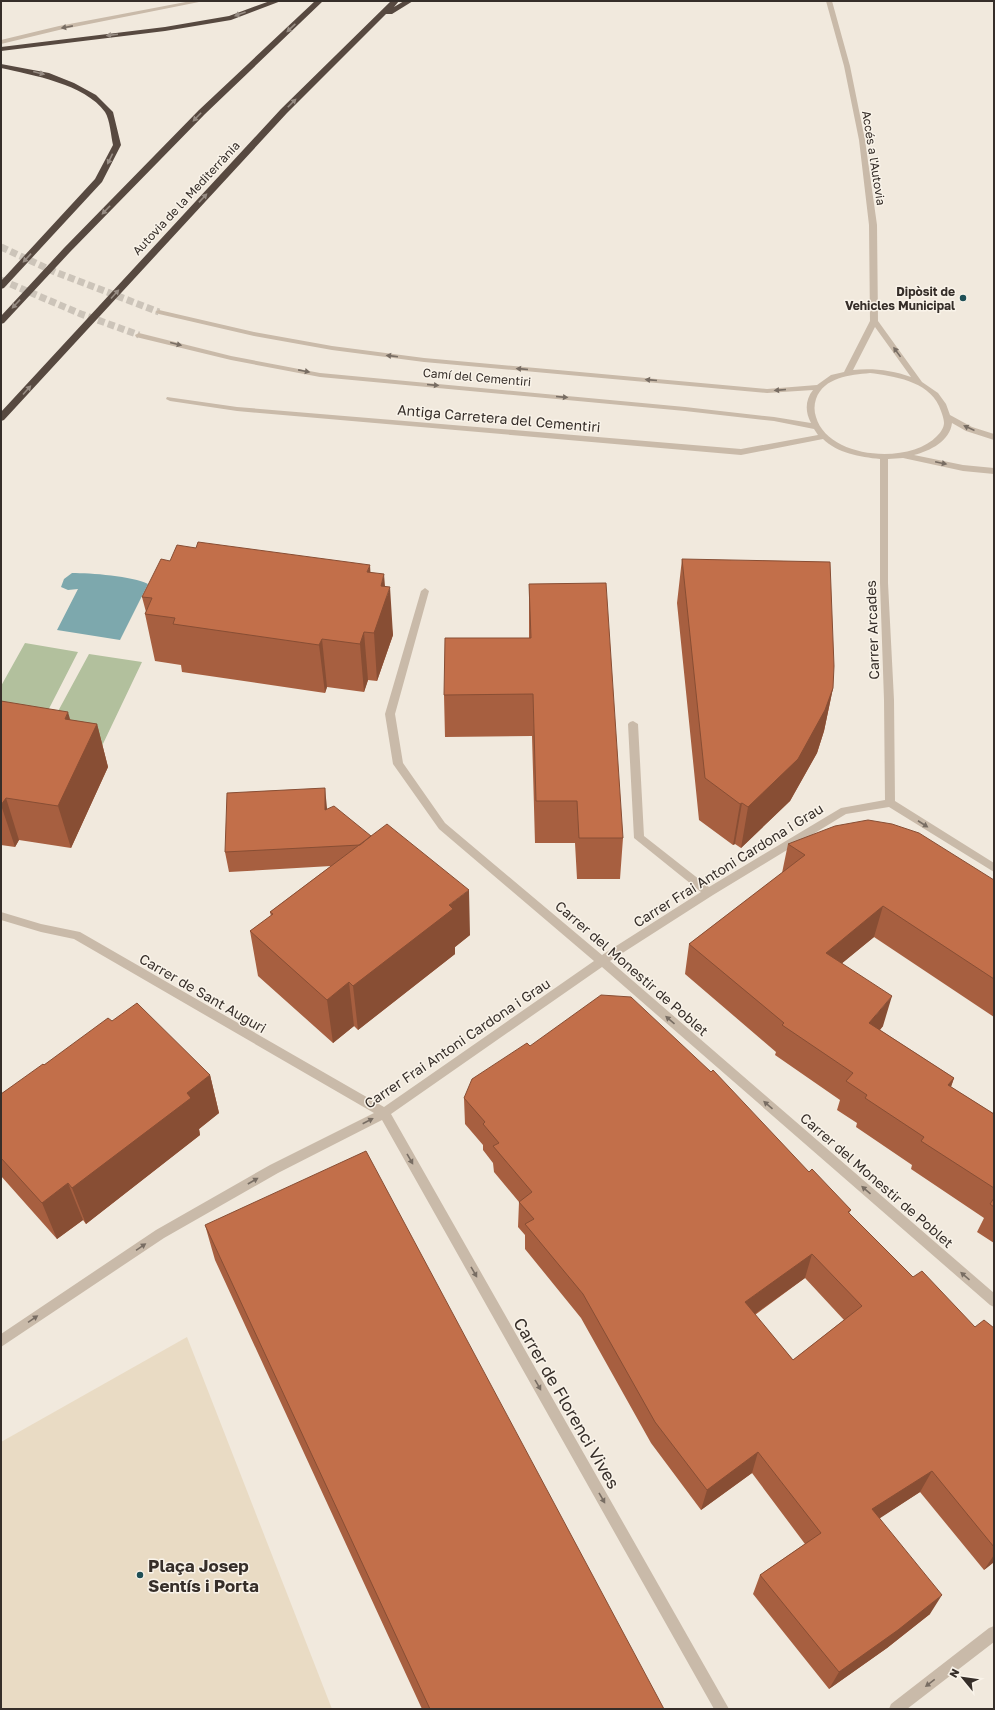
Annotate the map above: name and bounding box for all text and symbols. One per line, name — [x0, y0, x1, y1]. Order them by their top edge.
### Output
one-way arrow — [234, 12, 246, 18]
one-way arrow — [286, 23, 296, 32]
one-way arrow — [61, 24, 73, 30]
one-way arrow — [106, 32, 118, 38]
one-way arrow — [33, 71, 45, 77]
one-way arrow — [287, 98, 297, 108]
street label: Accés a l'Autovia — [859, 110, 889, 206]
one-way arrow — [192, 112, 202, 122]
street label: Autovia de la Mediterrània — [129, 138, 243, 258]
one-way arrow — [107, 153, 113, 165]
one-way arrow — [198, 193, 207, 203]
one-way arrow — [101, 205, 111, 215]
one-way arrow — [22, 253, 32, 263]
place label: Dipòsit de Vehicles Municipal — [845, 284, 955, 313]
one-way arrow — [110, 289, 119, 298]
marker: Dipòsit de Vehicles Municipal — [958, 293, 968, 303]
one-way arrow — [11, 299, 21, 309]
one-way arrow — [171, 341, 183, 347]
one-way arrow — [892, 346, 901, 357]
one-way arrow — [386, 353, 398, 359]
street label: Camí del Cementiri — [422, 365, 532, 389]
one-way arrow — [515, 365, 528, 372]
one-way arrow — [297, 369, 310, 375]
one-way arrow — [645, 377, 657, 384]
one-way arrow — [427, 382, 439, 388]
one-way arrow — [23, 384, 32, 395]
one-way arrow — [774, 386, 786, 393]
one-way arrow — [556, 394, 568, 400]
street label: Antiga Carretera del Cementiri — [397, 401, 601, 435]
one-way arrow — [964, 425, 975, 431]
one-way arrow — [935, 461, 947, 467]
street label: Carrer Arcades — [862, 580, 882, 680]
street label: Carrer Frai Antoni Cardona i Grau — [630, 799, 826, 931]
one-way arrow — [918, 820, 928, 828]
street label: Carrer del Monestir de Poblet — [552, 897, 712, 1039]
street label: Carrer de Sant Auguri — [136, 950, 270, 1036]
street label: Carrer Frai Antoni Cardona i Grau — [361, 974, 553, 1112]
one-way arrow — [665, 1016, 675, 1025]
one-way arrow — [763, 1101, 773, 1110]
street label: Carrer del Monestir de Poblet — [797, 1109, 957, 1251]
one-way arrow — [363, 1118, 374, 1124]
one-way arrow — [406, 1153, 413, 1165]
one-way arrow — [247, 1177, 259, 1184]
one-way arrow — [861, 1186, 872, 1195]
one-way arrow — [136, 1243, 146, 1251]
one-way arrow — [471, 1266, 477, 1278]
one-way arrow — [959, 1271, 970, 1280]
street label: Carrer de Florenci Vives — [509, 1314, 625, 1492]
one-way arrow — [28, 1315, 38, 1323]
one-way arrow — [535, 1379, 542, 1391]
one-way arrow — [599, 1492, 606, 1504]
place label: Plaça Josep Sentís i Porta — [148, 1555, 259, 1596]
marker: Plaça Josep Sentís i Porta — [135, 1570, 145, 1580]
north arrow — [943, 1658, 983, 1698]
text: N — [946, 1666, 962, 1680]
one-way arrow — [925, 1678, 936, 1687]

